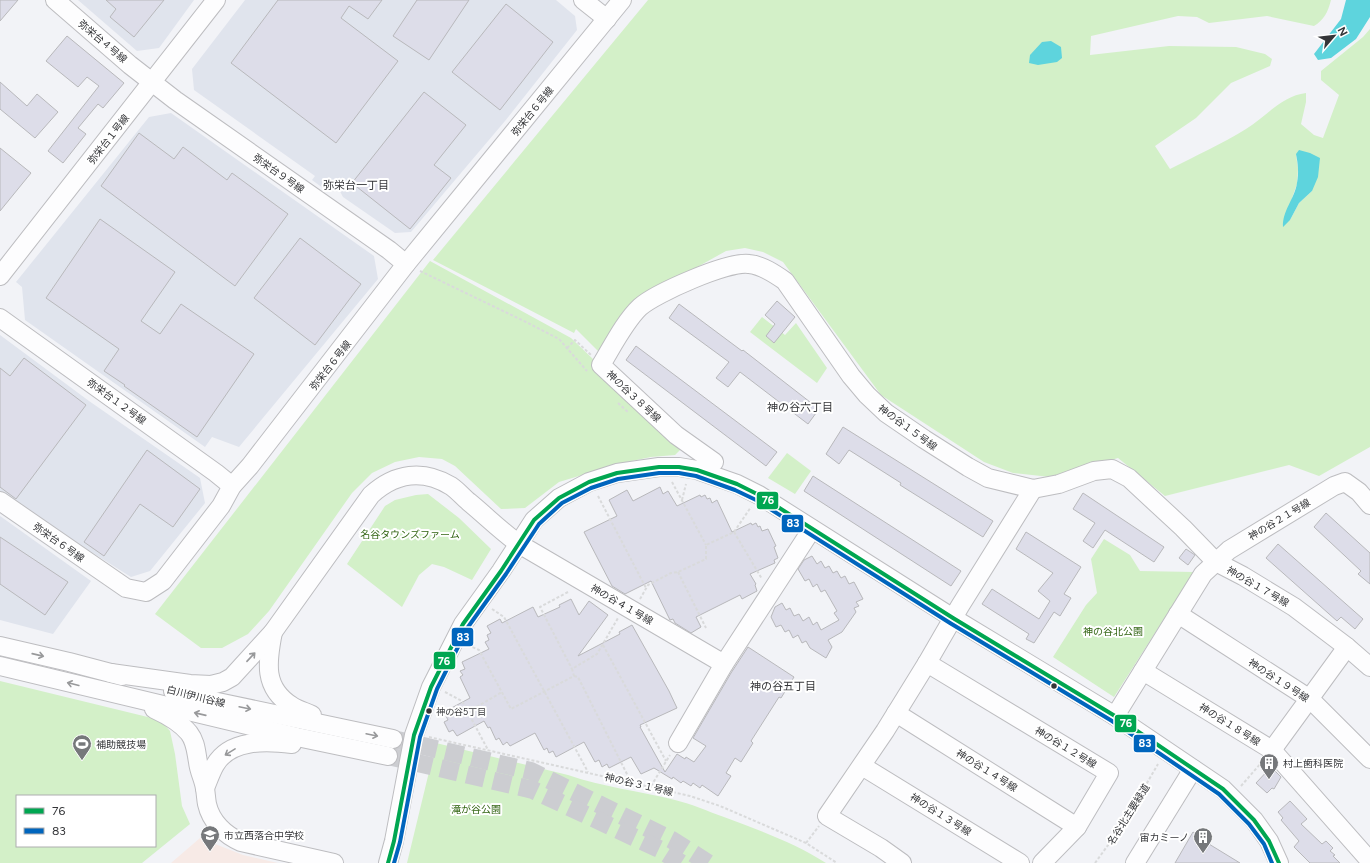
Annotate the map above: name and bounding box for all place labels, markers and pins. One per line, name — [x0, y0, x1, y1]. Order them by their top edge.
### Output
unlabelled marker — [1049, 681, 1059, 691]
marker: 神の谷5丁目 — [424, 706, 434, 716]
place label: 神の谷5丁目 — [436, 706, 486, 717]
sports icon: 補助競技場 — [71, 733, 93, 761]
place label: 補助競技場 — [96, 738, 146, 751]
building icon: 村上歯科医院 — [1258, 752, 1280, 780]
place label: 村上歯科医院 — [1283, 757, 1343, 770]
school or university icon: 市立西落合中学校 — [199, 824, 221, 852]
building icon: 宙カミーノ — [1192, 826, 1214, 854]
place label: 市立西落合中学校 — [224, 829, 304, 842]
place label: 宙カミーノ — [1140, 831, 1189, 844]

